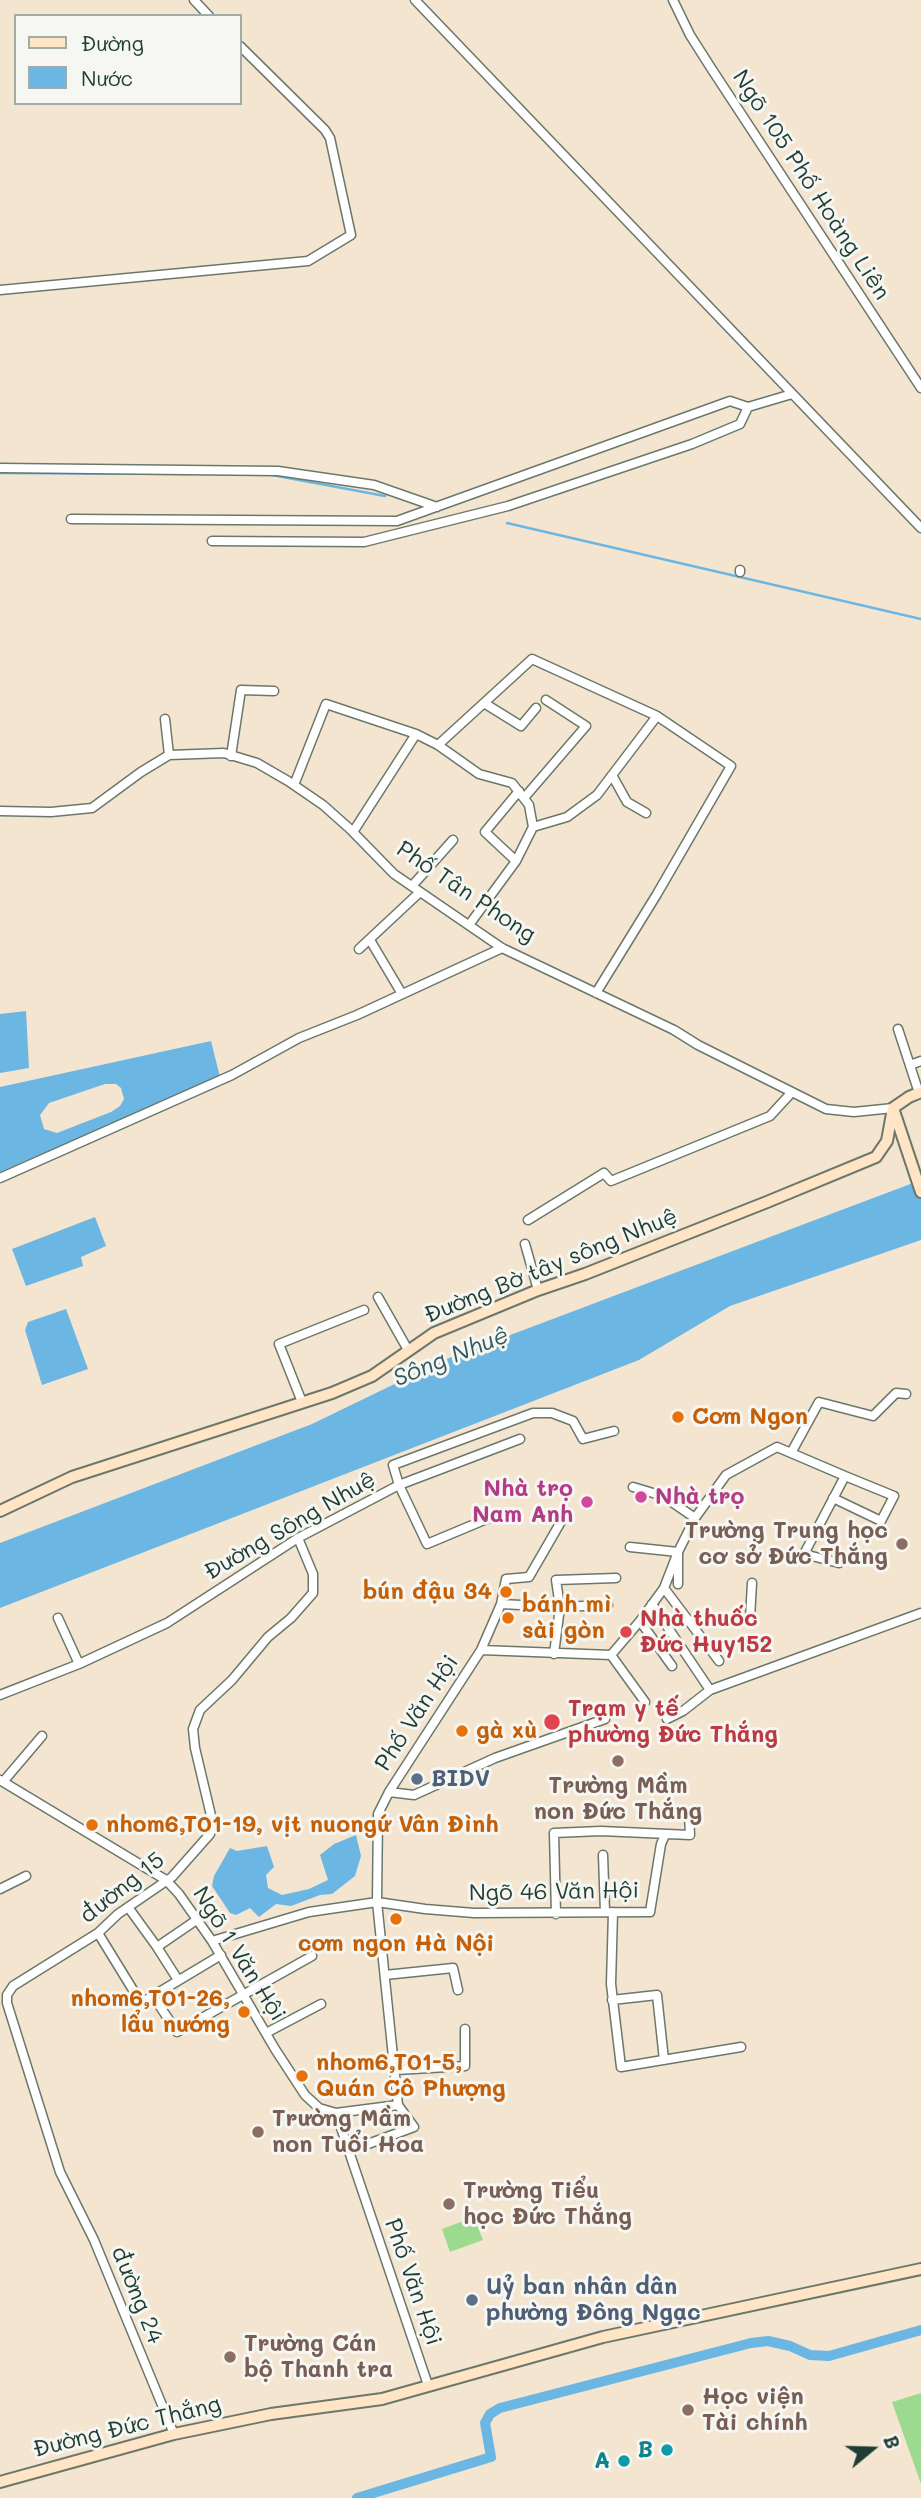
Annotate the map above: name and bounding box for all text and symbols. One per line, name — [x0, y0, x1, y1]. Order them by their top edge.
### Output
legend — [14, 14, 242, 105]
text: Đường — [81, 29, 144, 56]
text: Nước — [81, 64, 133, 91]
street label: Ngõ 105 Phố Hoàng Liên — [726, 65, 896, 305]
street label: Phố Tân Phong — [391, 835, 541, 949]
street label: Đường Bờ tây sông Nhuệ — [420, 1203, 682, 1329]
water label: Sông Nhuệ — [389, 1321, 513, 1393]
place label: Cơm Ngon — [692, 1403, 808, 1431]
marker: Cơm Ngon — [670, 1409, 686, 1425]
street label: Đường Sông Nhuệ — [200, 1466, 380, 1586]
place label: Nhà trọ Nam Anh — [472, 1475, 573, 1529]
place label: Nhà trọ — [655, 1483, 744, 1511]
marker: Nhà trọ — [633, 1489, 649, 1505]
marker: Nhà trọ Nam Anh — [579, 1494, 595, 1510]
place label: Trường Trung học cơ sở Đức Thắng — [685, 1517, 888, 1571]
marker: Trường Trung học cơ sở Đức Thắng — [894, 1536, 910, 1552]
place label: bún đậu 34 — [363, 1578, 492, 1606]
marker: bún đậu 34 — [498, 1584, 514, 1600]
place label: bánh mì sài gòn — [522, 1591, 612, 1645]
place label: Nhà thuốc Đức Huy152 — [640, 1605, 772, 1659]
marker: bánh mì sài gòn — [500, 1610, 516, 1626]
marker: Nhà thuốc Đức Huy152 — [618, 1624, 634, 1640]
street label: Phố Văn Hội — [369, 1650, 465, 1776]
place label: Trạm y tế phường Đức Thắng — [568, 1695, 778, 1749]
marker: Trạm y tế phường Đức Thắng — [542, 1712, 562, 1732]
place label: gà xù — [476, 1717, 537, 1745]
marker: gà xù — [454, 1723, 470, 1739]
marker: Trường Mầm non Đức Thắng — [610, 1753, 626, 1769]
place label: BIDV — [431, 1765, 490, 1793]
marker: BIDV — [409, 1771, 425, 1787]
place label: Trường Mầm non Đức Thắng — [534, 1772, 702, 1826]
place label: nhom6,T01-19, vịt nuongứ Vân Đình — [106, 1811, 499, 1839]
marker: nhom6,T01-19, vịt nuongứ Vân Đình — [84, 1817, 100, 1833]
street label: đường 15 — [74, 1846, 170, 1930]
street label: Ngõ 46 Văn Hội — [469, 1877, 639, 1907]
street label: Ngõ 1 Văn Hội — [187, 1882, 291, 2026]
marker: cơm ngon Hà Nội — [388, 1911, 404, 1927]
place label: cơm ngon Hà Nội — [298, 1930, 494, 1958]
place label: nhom6,T01-26, lẩu nướng — [70, 1985, 230, 2039]
marker: nhom6,T01-26, lẩu nướng — [236, 2004, 252, 2020]
place label: nhom6,T01-5, Quán Cô Phượng — [316, 2049, 506, 2103]
marker: nhom6,T01-5, Quán Cô Phượng — [294, 2068, 310, 2084]
place label: Trường Mầm non Tuổi Hoa — [272, 2105, 424, 2159]
marker: Trường Mầm non Tuổi Hoa — [250, 2124, 266, 2140]
place label: Trường Tiểu học Đức Thắng — [463, 2177, 632, 2231]
marker: Trường Tiểu học Đức Thắng — [441, 2196, 457, 2212]
street label: Phố Văn Hội — [378, 2215, 448, 2349]
street label: đường 24 — [105, 2242, 169, 2348]
place label: Uỷ ban nhân dân phường Đông Ngạc — [486, 2273, 701, 2327]
marker: Uỷ ban nhân dân phường Đông Ngạc — [464, 2292, 480, 2308]
place label: Trường Cán bộ Thanh tra — [244, 2330, 393, 2384]
marker: Trường Cán bộ Thanh tra — [222, 2349, 238, 2365]
place label: Học viện Tài chính — [702, 2383, 808, 2437]
street label: Đường Đức Thắng — [30, 2390, 224, 2464]
marker: Học viện Tài chính — [680, 2402, 696, 2418]
north arrow — [837, 2414, 907, 2484]
text: B — [878, 2432, 906, 2452]
place label: B — [637, 2436, 653, 2464]
marker: B — [659, 2442, 675, 2458]
place label: A — [594, 2447, 610, 2475]
marker: A — [616, 2453, 632, 2469]

